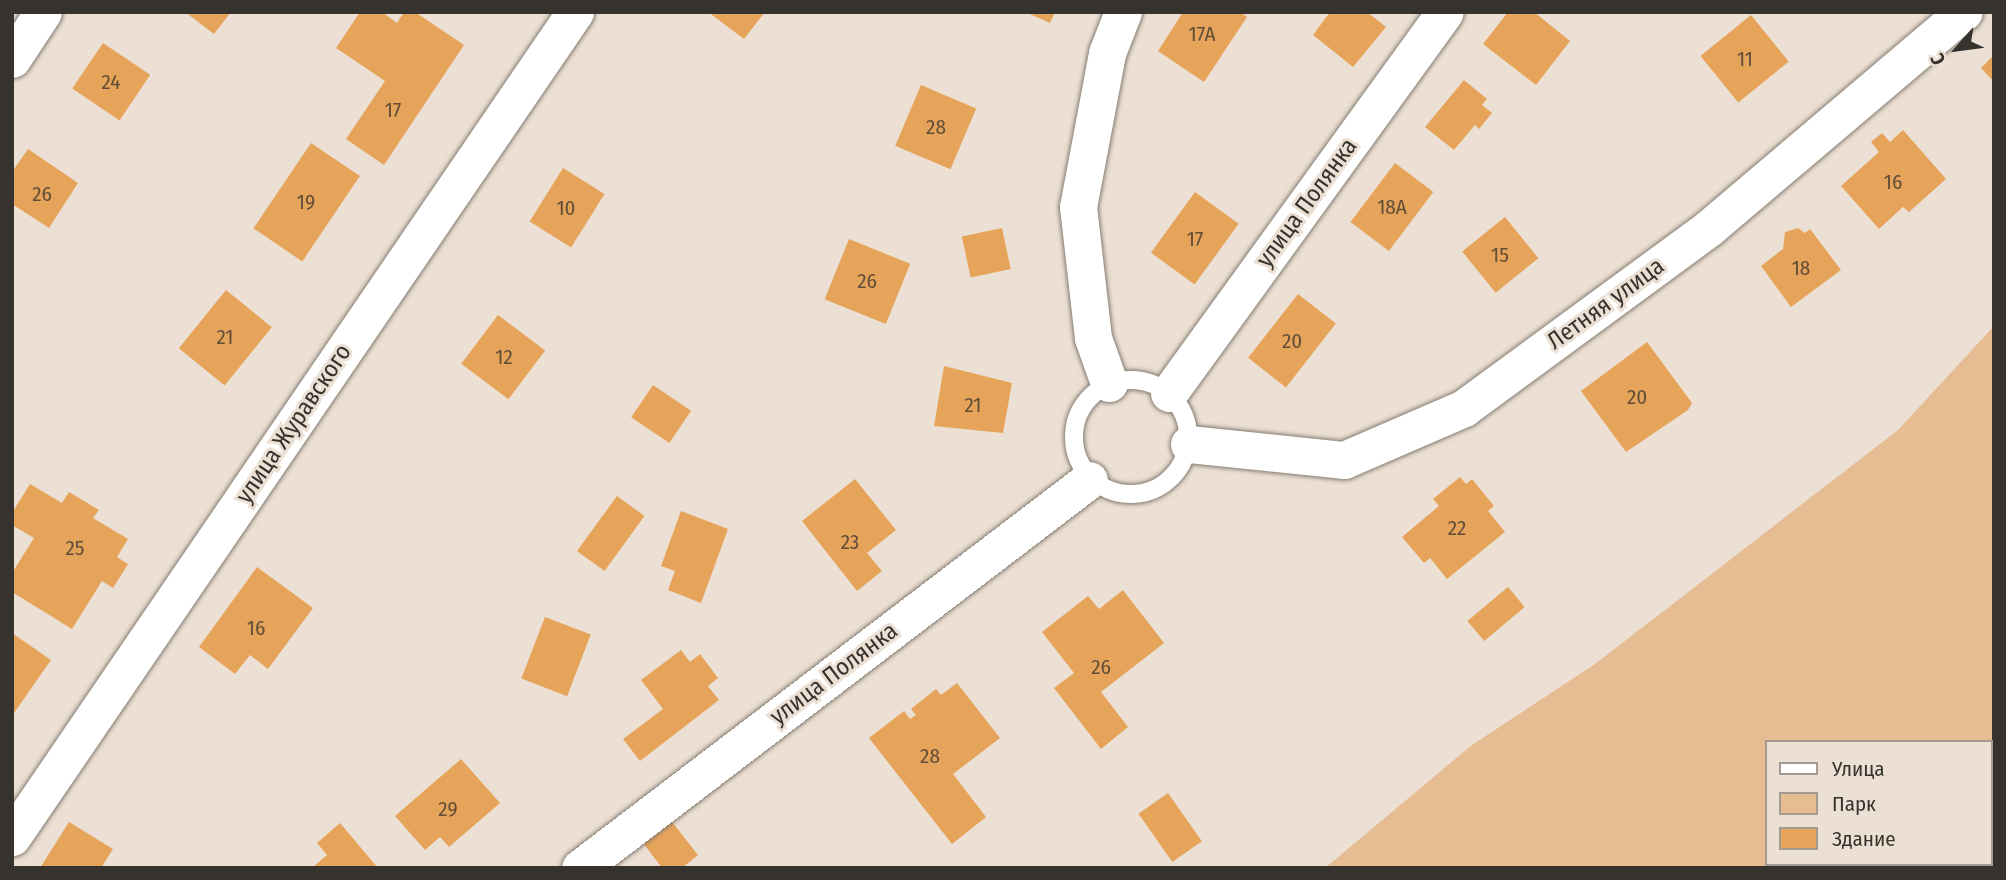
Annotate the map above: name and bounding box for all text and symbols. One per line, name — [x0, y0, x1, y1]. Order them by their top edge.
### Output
north arrow — [1922, 14, 1992, 84]
house number: 17А — [1188, 21, 1216, 47]
house number: 11 — [1737, 46, 1753, 72]
text: С — [1926, 49, 1951, 69]
house number: 24 — [101, 69, 121, 95]
house number: 17 — [385, 97, 401, 123]
house number: 28 — [926, 114, 946, 140]
street label: улица Полянка — [1251, 133, 1363, 273]
house number: 16 — [1884, 169, 1902, 195]
house number: 26 — [32, 181, 52, 207]
house number: 19 — [297, 189, 315, 215]
house number: 18А — [1377, 194, 1407, 220]
house number: 10 — [556, 195, 576, 221]
house number: 17 — [1187, 226, 1203, 252]
house number: 15 — [1491, 242, 1509, 268]
street label: Летняя улица — [1542, 252, 1670, 356]
house number: 18 — [1792, 255, 1810, 281]
house number: 26 — [857, 268, 877, 294]
house number: 21 — [217, 324, 233, 350]
house number: 20 — [1282, 328, 1302, 354]
street label: улица Журавского — [230, 339, 358, 509]
house number: 12 — [495, 344, 513, 370]
house number: 20 — [1627, 384, 1647, 410]
house number: 21 — [965, 392, 981, 418]
house number: 22 — [1448, 515, 1466, 541]
house number: 23 — [841, 529, 859, 555]
house number: 25 — [66, 535, 84, 561]
house number: 16 — [247, 615, 265, 641]
street label: улица Полянка — [765, 617, 903, 731]
house number: 26 — [1091, 654, 1111, 680]
legend — [1764, 740, 1992, 866]
house number: 28 — [920, 743, 940, 769]
text: Улица — [1832, 756, 1885, 782]
text: Парк — [1832, 791, 1876, 817]
house number: 29 — [438, 796, 458, 822]
text: Здание — [1832, 826, 1896, 852]

